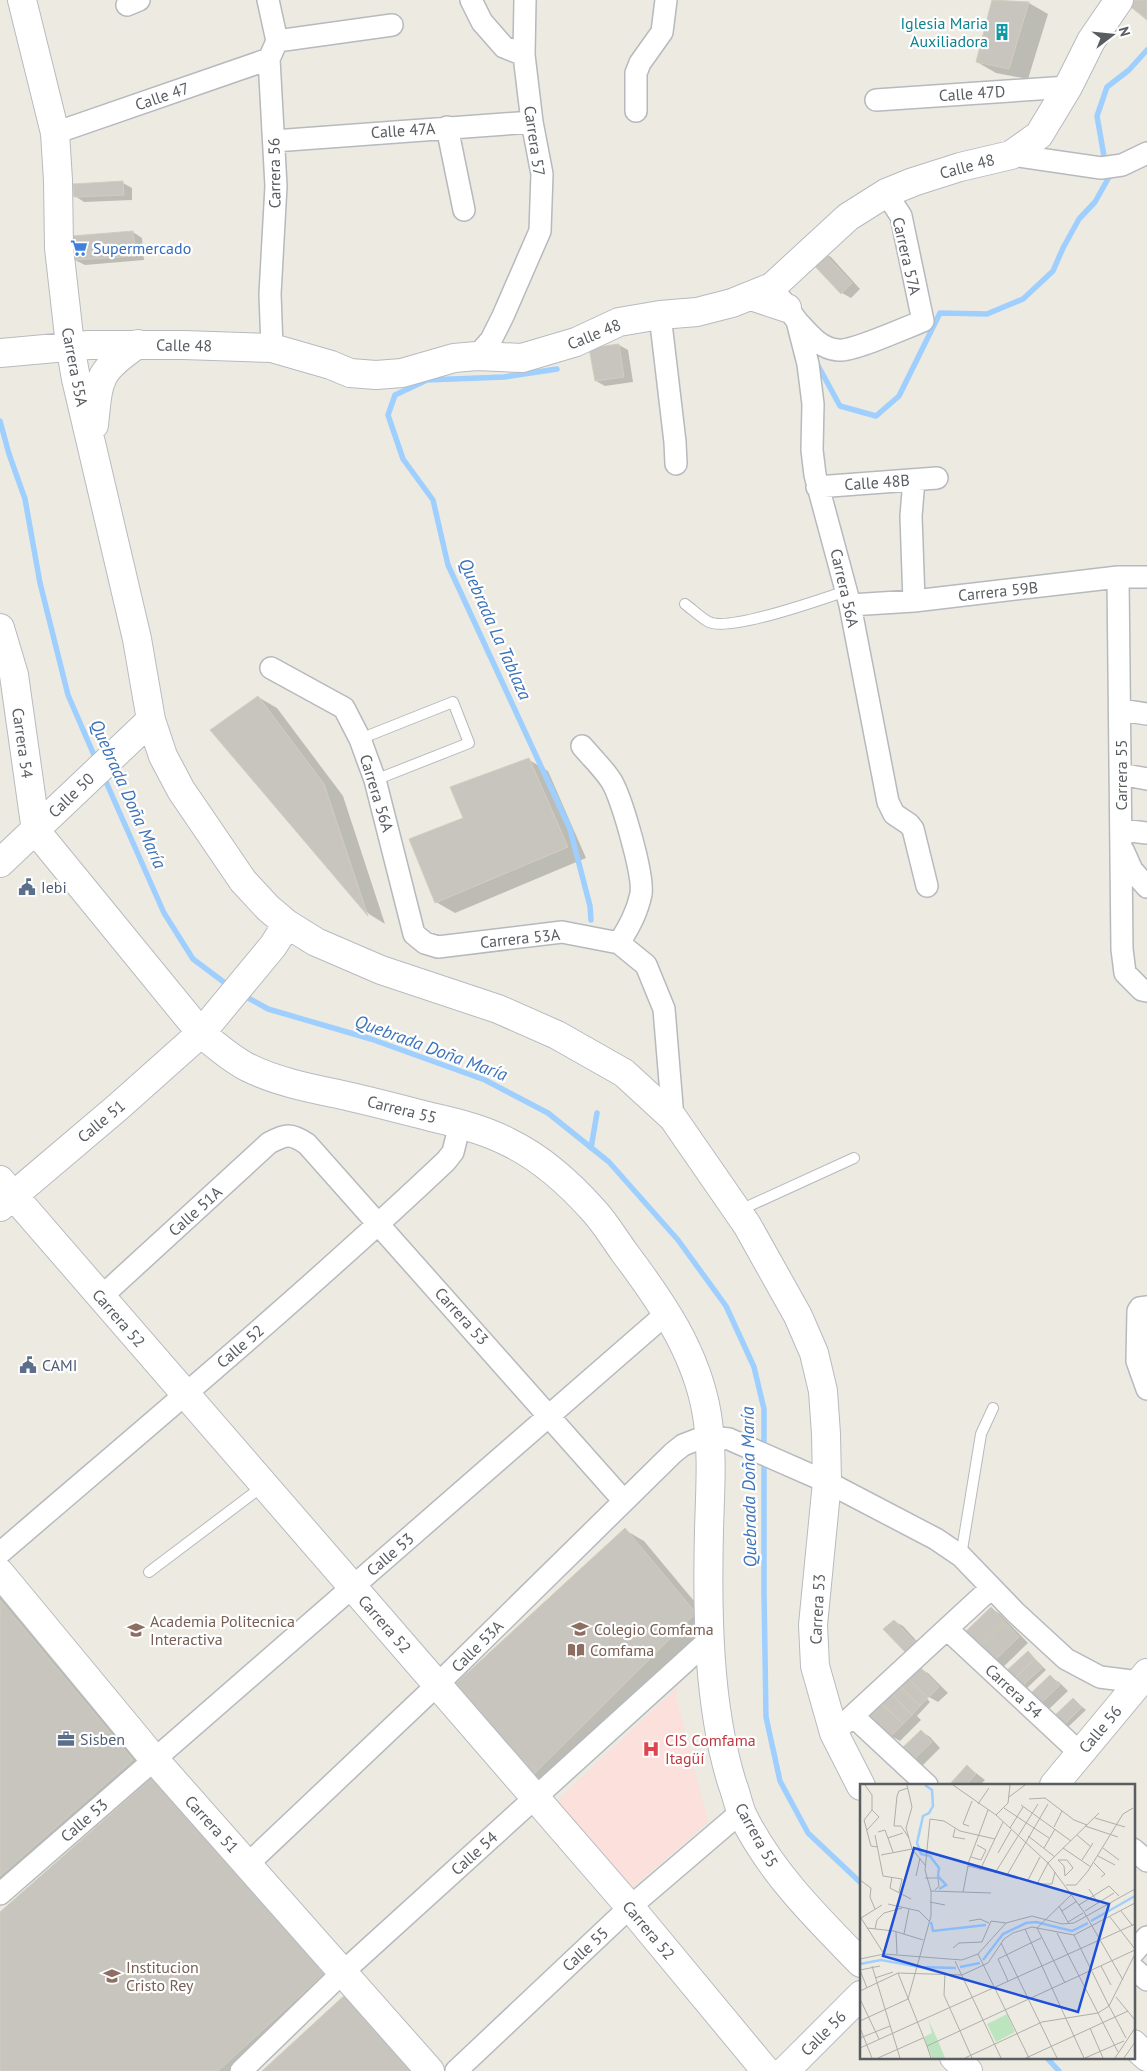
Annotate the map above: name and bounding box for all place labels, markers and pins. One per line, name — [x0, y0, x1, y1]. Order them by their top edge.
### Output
place label: Iglesia Maria Auxiliadora — [900, 13, 988, 51]
building icon: Iglesia Maria Auxiliadora — [992, 22, 1012, 42]
supermarket icon: Supermercado — [69, 238, 89, 258]
place label: Supermercado — [93, 238, 191, 258]
public building icon: Iebi — [17, 877, 37, 897]
place label: Iebi — [41, 877, 67, 897]
public building icon: CAMI — [18, 1355, 38, 1375]
place label: CAMI — [42, 1355, 77, 1375]
place label: Academia Politecnica Interactiva — [150, 1611, 295, 1649]
school or university icon: Colegio Comfama — [570, 1619, 590, 1639]
place label: Colegio Comfama — [594, 1619, 714, 1639]
school or university icon: Academia Politecnica Interactiva — [126, 1620, 146, 1640]
library icon: Comfama — [566, 1640, 586, 1660]
place label: Comfama — [590, 1640, 654, 1660]
office icon: Sisben — [56, 1729, 76, 1749]
place label: Sisben — [80, 1729, 125, 1749]
place label: CIS Comfama Itagüí — [665, 1730, 756, 1768]
hospital icon: CIS Comfama Itagüí — [641, 1739, 661, 1759]
place label: Institucion Cristo Rey — [126, 1957, 199, 1995]
school or university icon: Institucion Cristo Rey — [102, 1966, 122, 1986]

